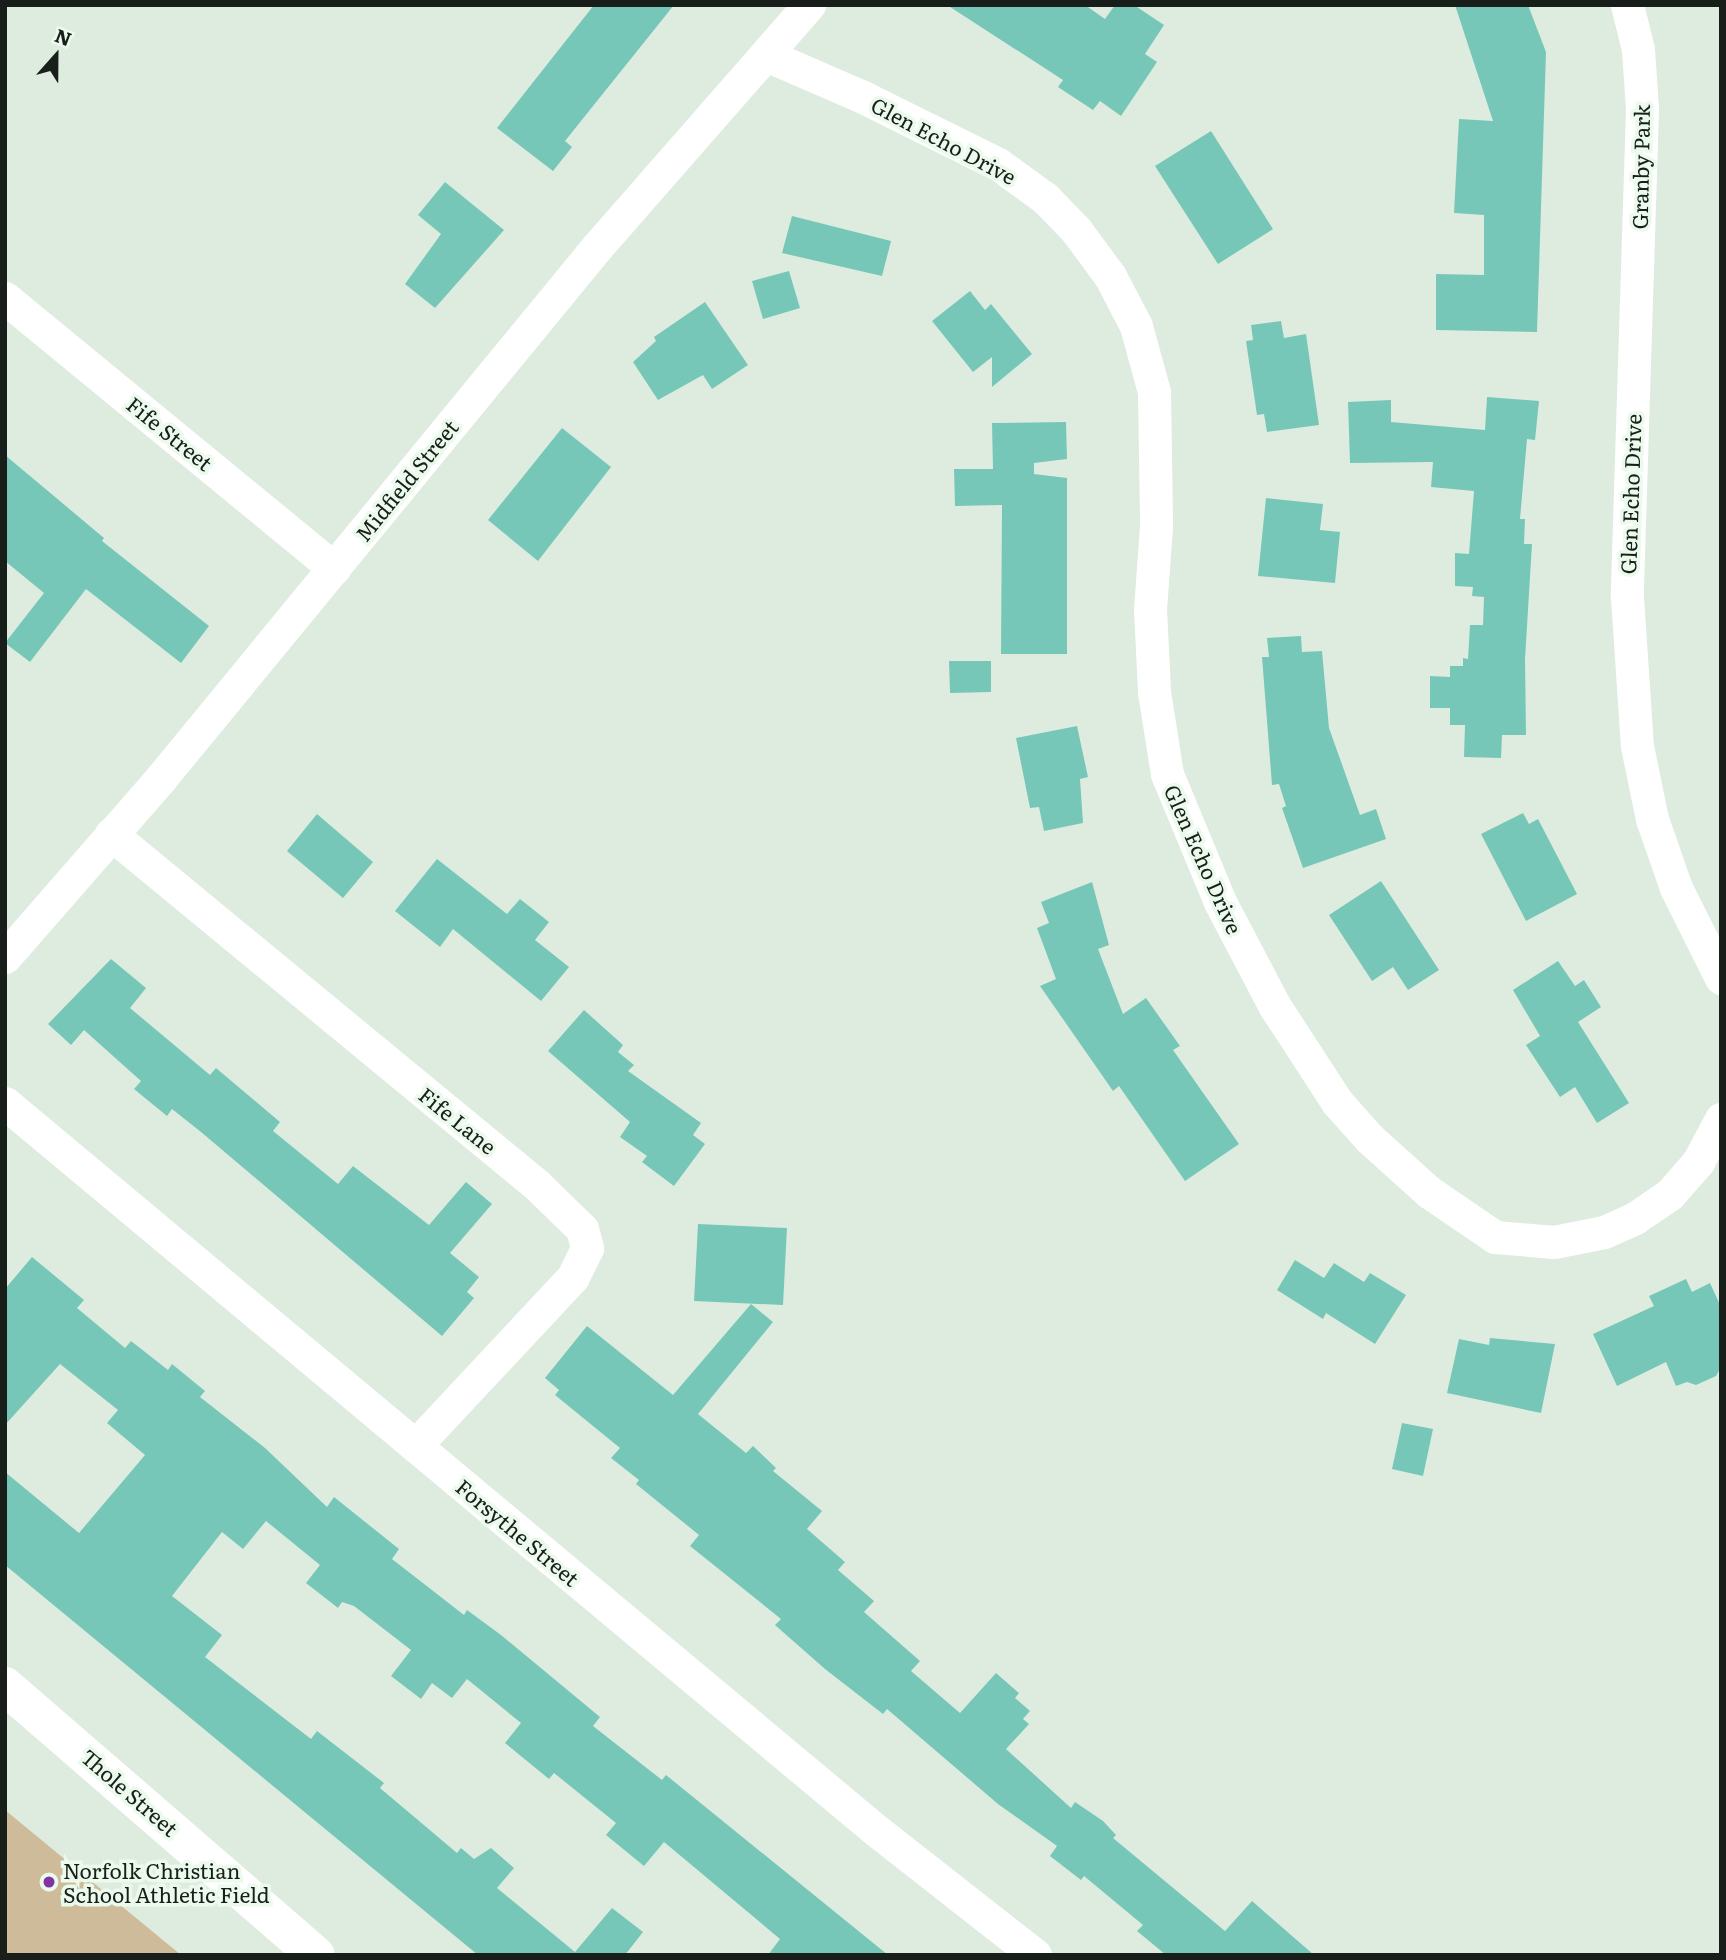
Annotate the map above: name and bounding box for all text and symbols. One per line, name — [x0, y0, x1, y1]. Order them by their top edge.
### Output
text: N — [51, 20, 76, 52]
north arrow — [21, 21, 91, 91]
street label: Glen Echo Drive — [867, 91, 1021, 189]
street label: Granby Park — [1626, 104, 1654, 230]
street label: Fife Street — [122, 391, 218, 475]
street label: Glen Echo Drive — [1615, 413, 1645, 575]
street label: Midfield Street — [349, 414, 463, 546]
street label: Glen Echo Drive — [1160, 781, 1248, 937]
street label: Fife Lane — [414, 1081, 502, 1159]
street label: Forsythe Street — [451, 1473, 585, 1591]
street label: Thole Street — [77, 1743, 183, 1841]
place label: Norfolk Christian School Athletic Field — [63, 1857, 270, 1907]
marker: Norfolk Christian School Athletic Field — [41, 1874, 57, 1890]

